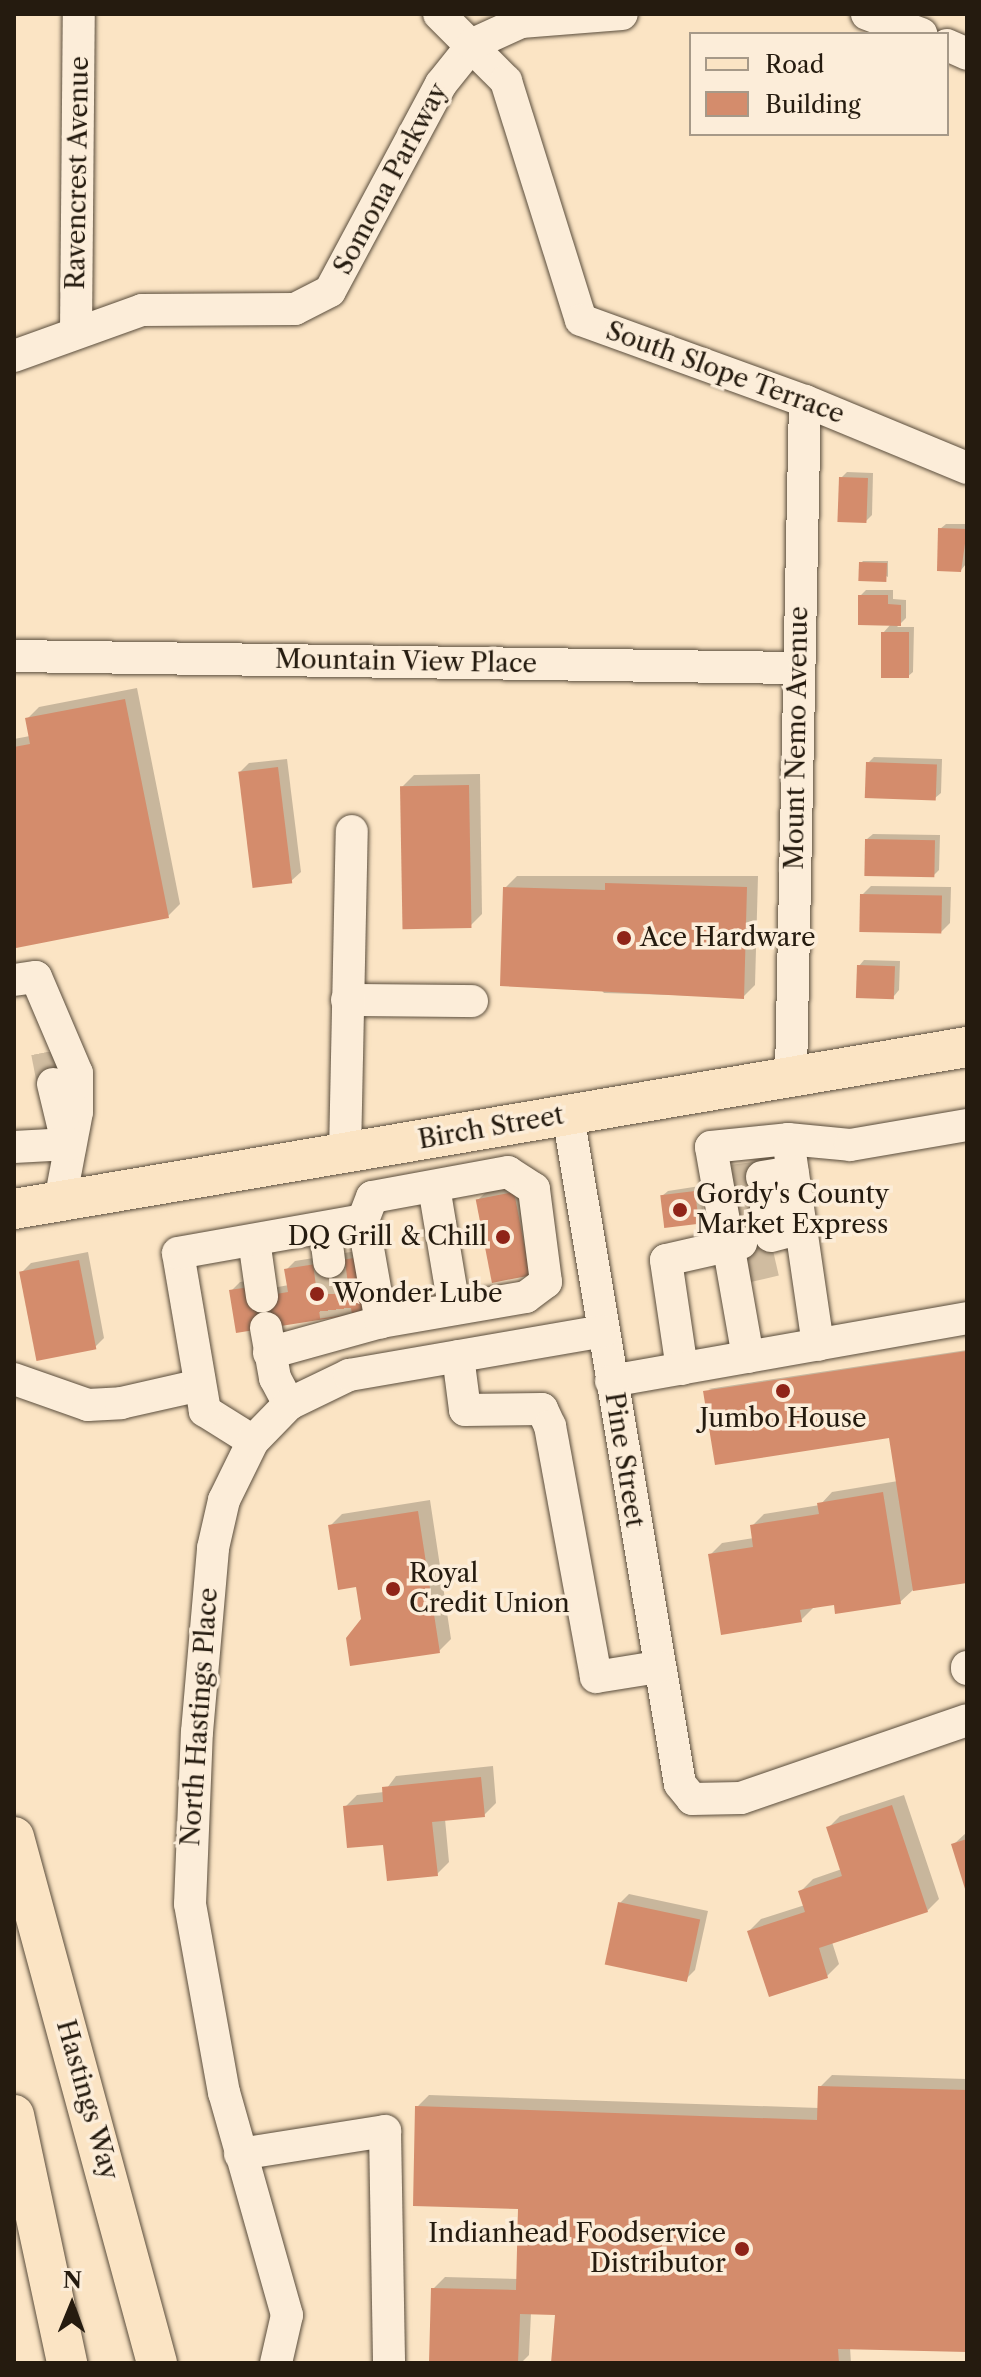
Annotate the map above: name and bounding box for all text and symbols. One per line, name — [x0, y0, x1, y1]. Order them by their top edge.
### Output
legend — [689, 32, 949, 136]
text: Road — [765, 50, 824, 79]
street label: Ravencrest Avenue — [60, 55, 96, 291]
street label: Somona Parkway — [327, 78, 455, 280]
text: Building — [765, 90, 861, 119]
street label: South Slope Terrace — [601, 315, 849, 431]
street label: Mount Nemo Avenue — [779, 605, 815, 871]
street label: Mountain View Place — [274, 644, 538, 680]
place label: Ace Hardware — [640, 922, 816, 954]
marker: Ace Hardware — [615, 929, 633, 947]
street label: Birch Street — [416, 1100, 566, 1156]
place label: Gordy's County Market Express — [696, 1179, 889, 1240]
marker: Gordy's County Market Express — [671, 1201, 689, 1219]
place label: DQ Grill & Chill — [288, 1221, 487, 1253]
marker: DQ Grill & Chill — [494, 1228, 512, 1246]
place label: Wonder Lube — [333, 1278, 503, 1310]
marker: Wonder Lube — [308, 1285, 326, 1303]
marker: Jumbo House — [774, 1382, 792, 1400]
street label: Pine Street — [598, 1390, 650, 1530]
place label: Jumbo House — [699, 1403, 867, 1435]
place label: Royal Credit Union — [409, 1558, 570, 1620]
marker: Royal Credit Union — [384, 1580, 402, 1598]
street label: North Hastings Place — [175, 1587, 225, 1847]
street label: Hastings Way — [49, 2016, 125, 2184]
place label: Indianhead Foodservice Distributor — [428, 2218, 726, 2280]
marker: Indianhead Foodservice Distributor — [733, 2240, 751, 2258]
north arrow — [32, 2265, 112, 2345]
text: N — [63, 2267, 82, 2294]

